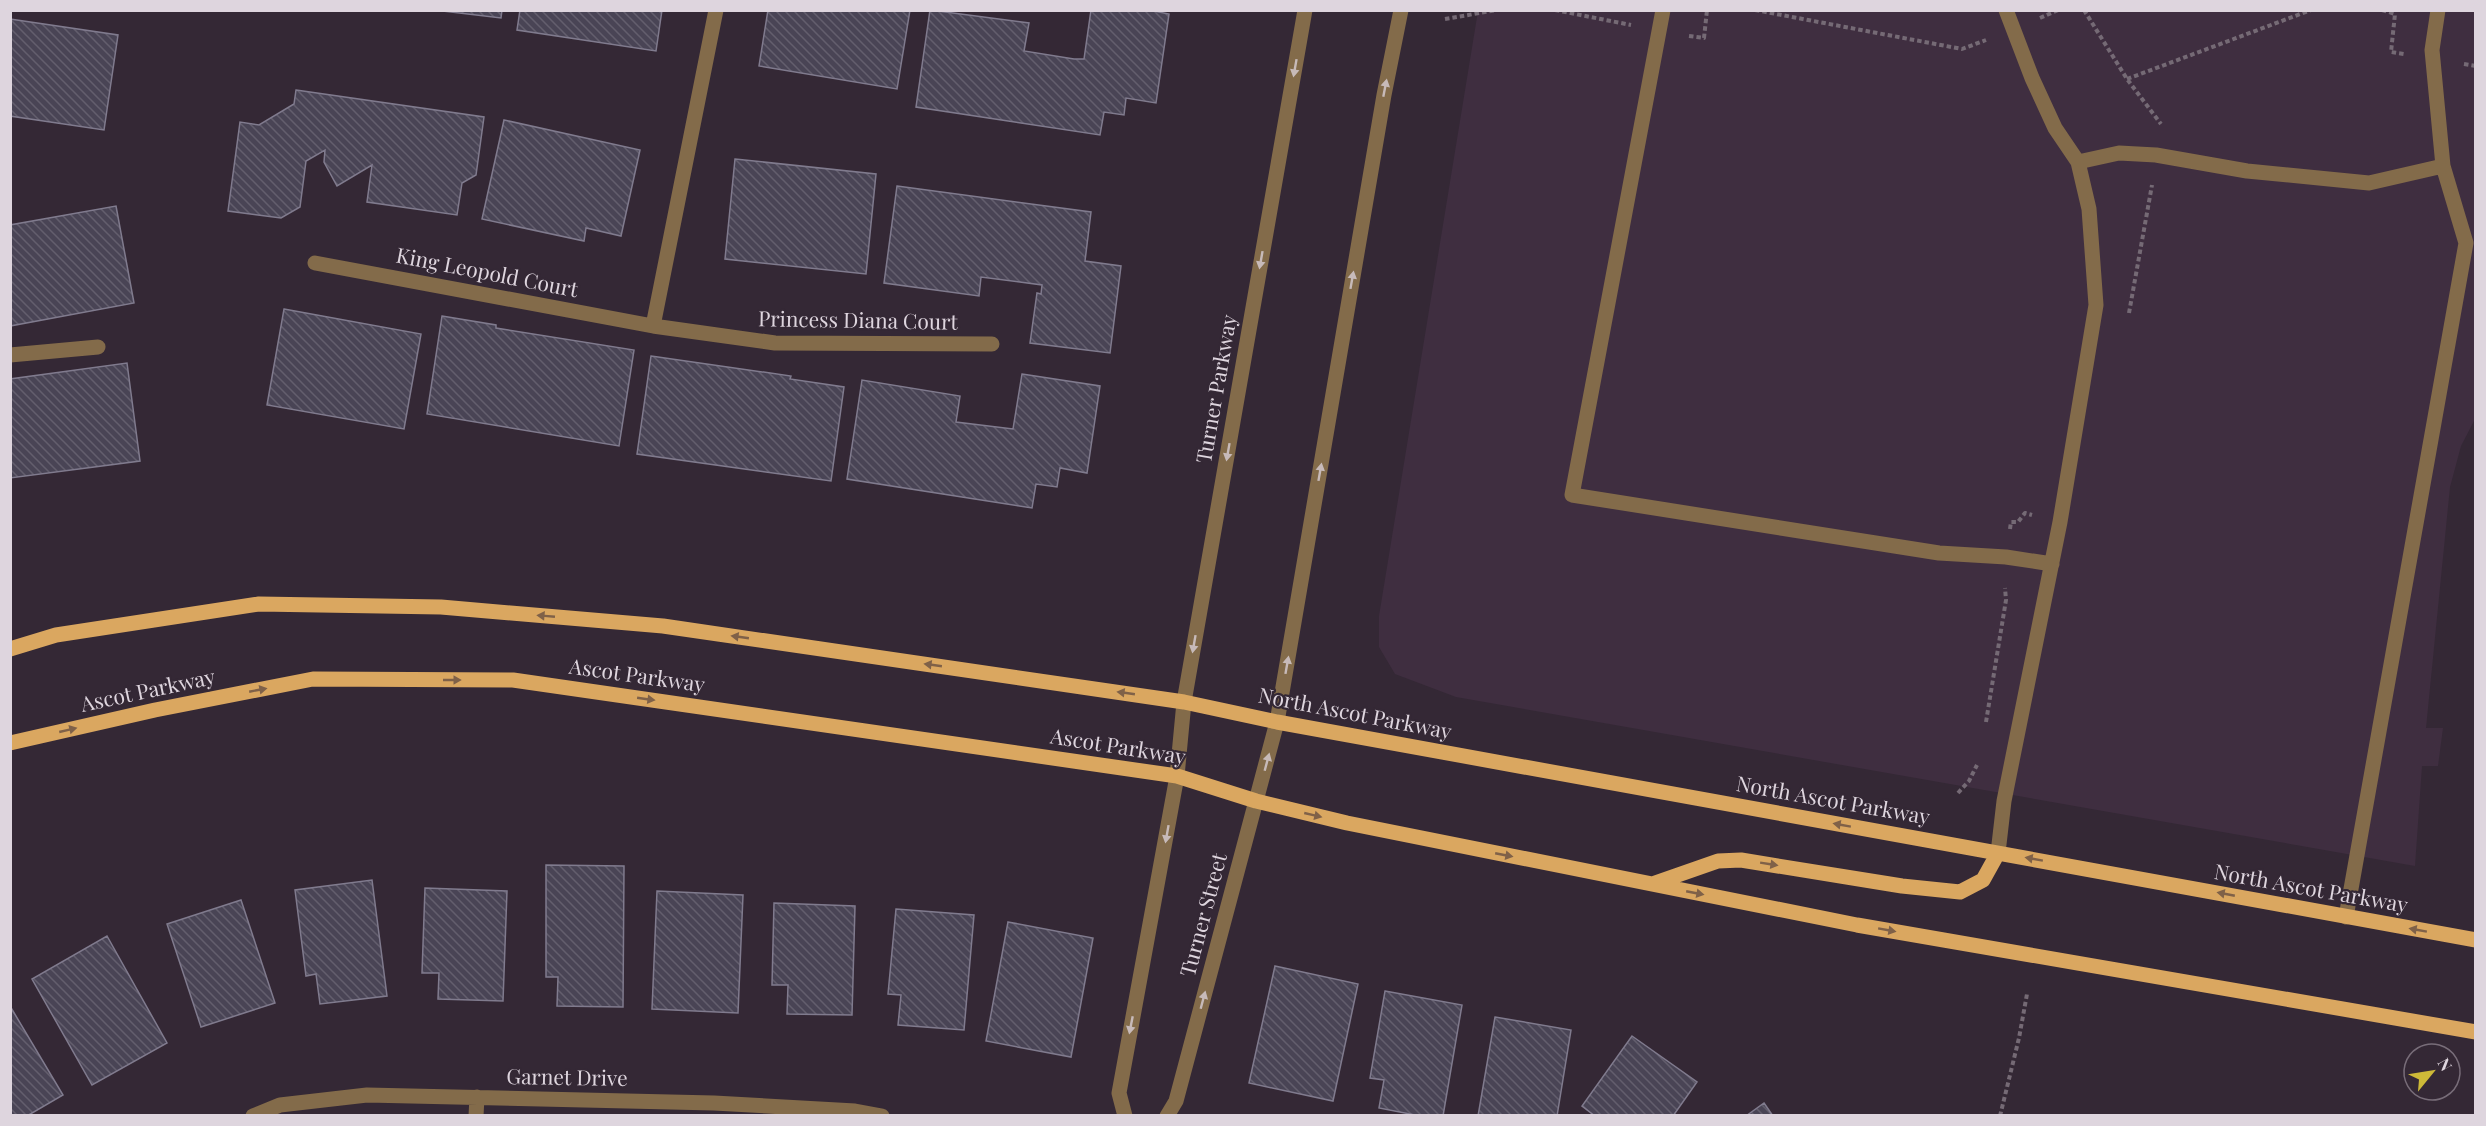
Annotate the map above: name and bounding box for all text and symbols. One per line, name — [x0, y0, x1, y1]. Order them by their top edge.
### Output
one-way arrow — [1290, 59, 1299, 78]
one-way arrow — [1381, 78, 1390, 97]
street label: King Leopold Court — [394, 240, 581, 303]
one-way arrow — [1257, 251, 1266, 270]
one-way arrow — [1348, 270, 1357, 289]
street label: Princess Diana Court — [758, 303, 959, 335]
street label: Turner Parkway — [1188, 312, 1242, 465]
one-way arrow — [1223, 443, 1232, 462]
one-way arrow — [1316, 463, 1325, 482]
one-way arrow — [537, 611, 556, 621]
one-way arrow — [730, 633, 749, 642]
one-way arrow — [1189, 635, 1198, 654]
street label: Ascot Parkway — [567, 651, 707, 697]
one-way arrow — [1283, 655, 1292, 674]
street label: Ascot Parkway — [77, 661, 218, 717]
one-way arrow — [923, 661, 942, 670]
one-way arrow — [443, 675, 462, 685]
street label: North Ascot Parkway — [1256, 680, 1455, 745]
one-way arrow — [249, 684, 268, 694]
one-way arrow — [1116, 689, 1135, 698]
one-way arrow — [637, 694, 656, 703]
street label: Ascot Parkway — [1048, 720, 1188, 770]
one-way arrow — [58, 725, 77, 734]
one-way arrow — [1263, 753, 1272, 771]
street label: North Ascot Parkway — [1734, 768, 1933, 830]
one-way arrow — [1304, 810, 1322, 820]
one-way arrow — [1833, 820, 1852, 829]
one-way arrow — [1162, 824, 1171, 843]
street label: Turner Street — [1172, 849, 1232, 979]
one-way arrow — [1495, 850, 1513, 860]
one-way arrow — [2025, 854, 2044, 863]
street label: North Ascot Parkway — [2212, 856, 2411, 918]
one-way arrow — [1759, 859, 1778, 868]
one-way arrow — [1686, 889, 1705, 898]
one-way arrow — [2216, 889, 2235, 898]
one-way arrow — [2408, 925, 2427, 934]
one-way arrow — [1877, 926, 1896, 935]
one-way arrow — [1199, 991, 1208, 1009]
one-way arrow — [1127, 1016, 1136, 1035]
north arrow — [2402, 1042, 2462, 1102]
text: N — [2433, 1054, 2458, 1075]
street label: Garnet Drive — [506, 1061, 628, 1091]

